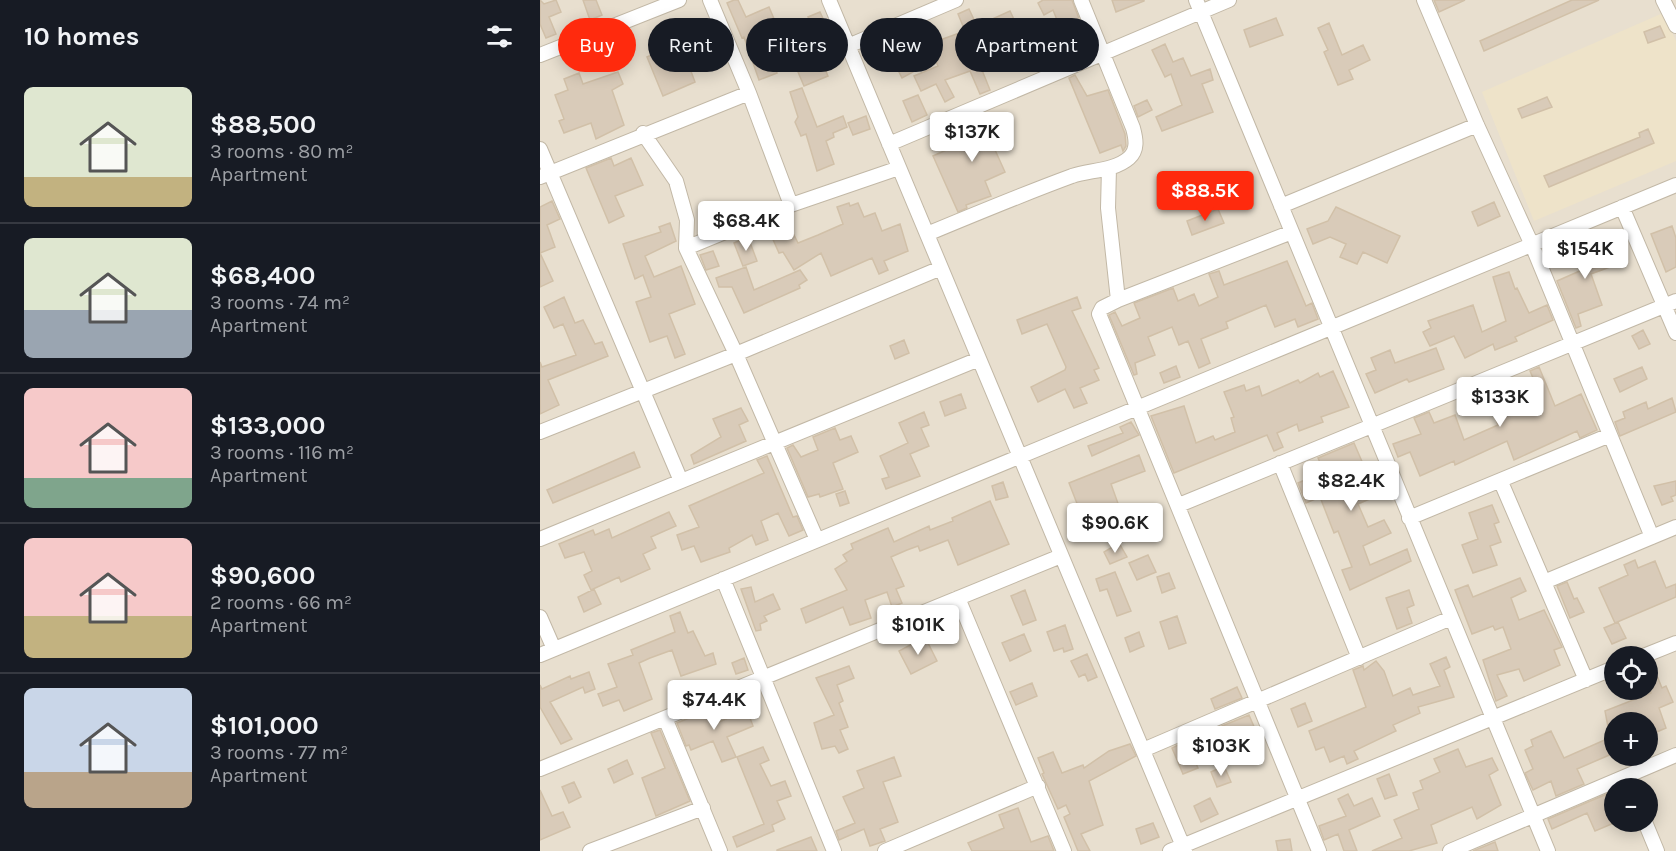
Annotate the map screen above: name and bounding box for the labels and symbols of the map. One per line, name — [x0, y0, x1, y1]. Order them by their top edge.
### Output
pin: $137K — [930, 112, 1014, 163]
pin: $88.5K — [1156, 171, 1254, 222]
pin: $68.4K — [697, 201, 795, 252]
pin: $154K — [1543, 229, 1627, 280]
pin: $133K — [1458, 377, 1542, 428]
pin: $82.4K — [1302, 461, 1400, 512]
pin: $90.6K — [1066, 503, 1164, 554]
pin: $101K — [876, 605, 960, 656]
pin: $74.4K — [665, 680, 763, 731]
pin: $103K — [1179, 726, 1263, 777]

